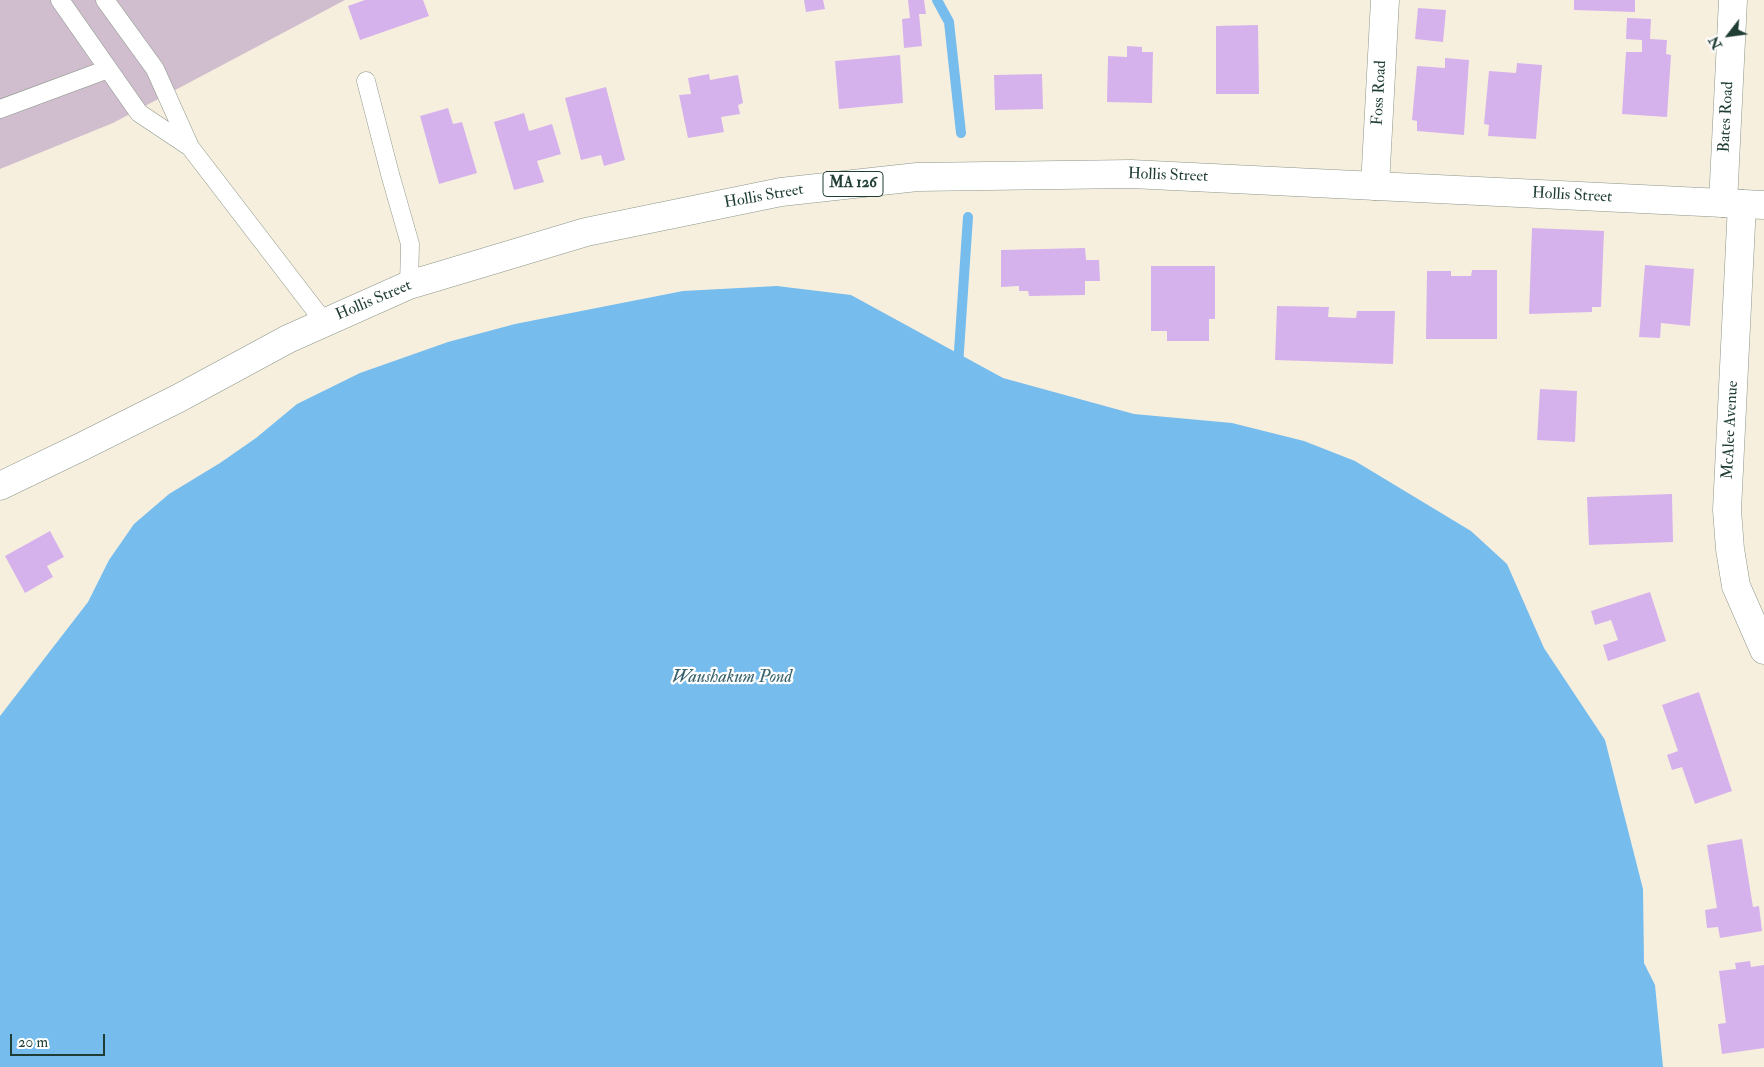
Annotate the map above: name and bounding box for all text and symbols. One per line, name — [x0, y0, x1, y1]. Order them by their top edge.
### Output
north arrow — [1704, 10, 1754, 60]
text: N — [1705, 33, 1726, 52]
street label: Foss Road — [1369, 60, 1391, 126]
street label: Bates Road — [1716, 81, 1738, 153]
street label: Hollis Street — [1127, 165, 1209, 187]
road number: MA 126 — [823, 172, 883, 196]
street label: Hollis Street — [723, 181, 805, 213]
street label: Hollis Street — [1531, 184, 1613, 208]
street label: Hollis Street — [333, 276, 415, 326]
street label: McAlee Avenue — [1719, 380, 1743, 480]
water label: Waushakum Pond — [672, 667, 792, 689]
scale bar — [12, 1024, 108, 1056]
text: 20 m — [18, 1033, 48, 1052]

